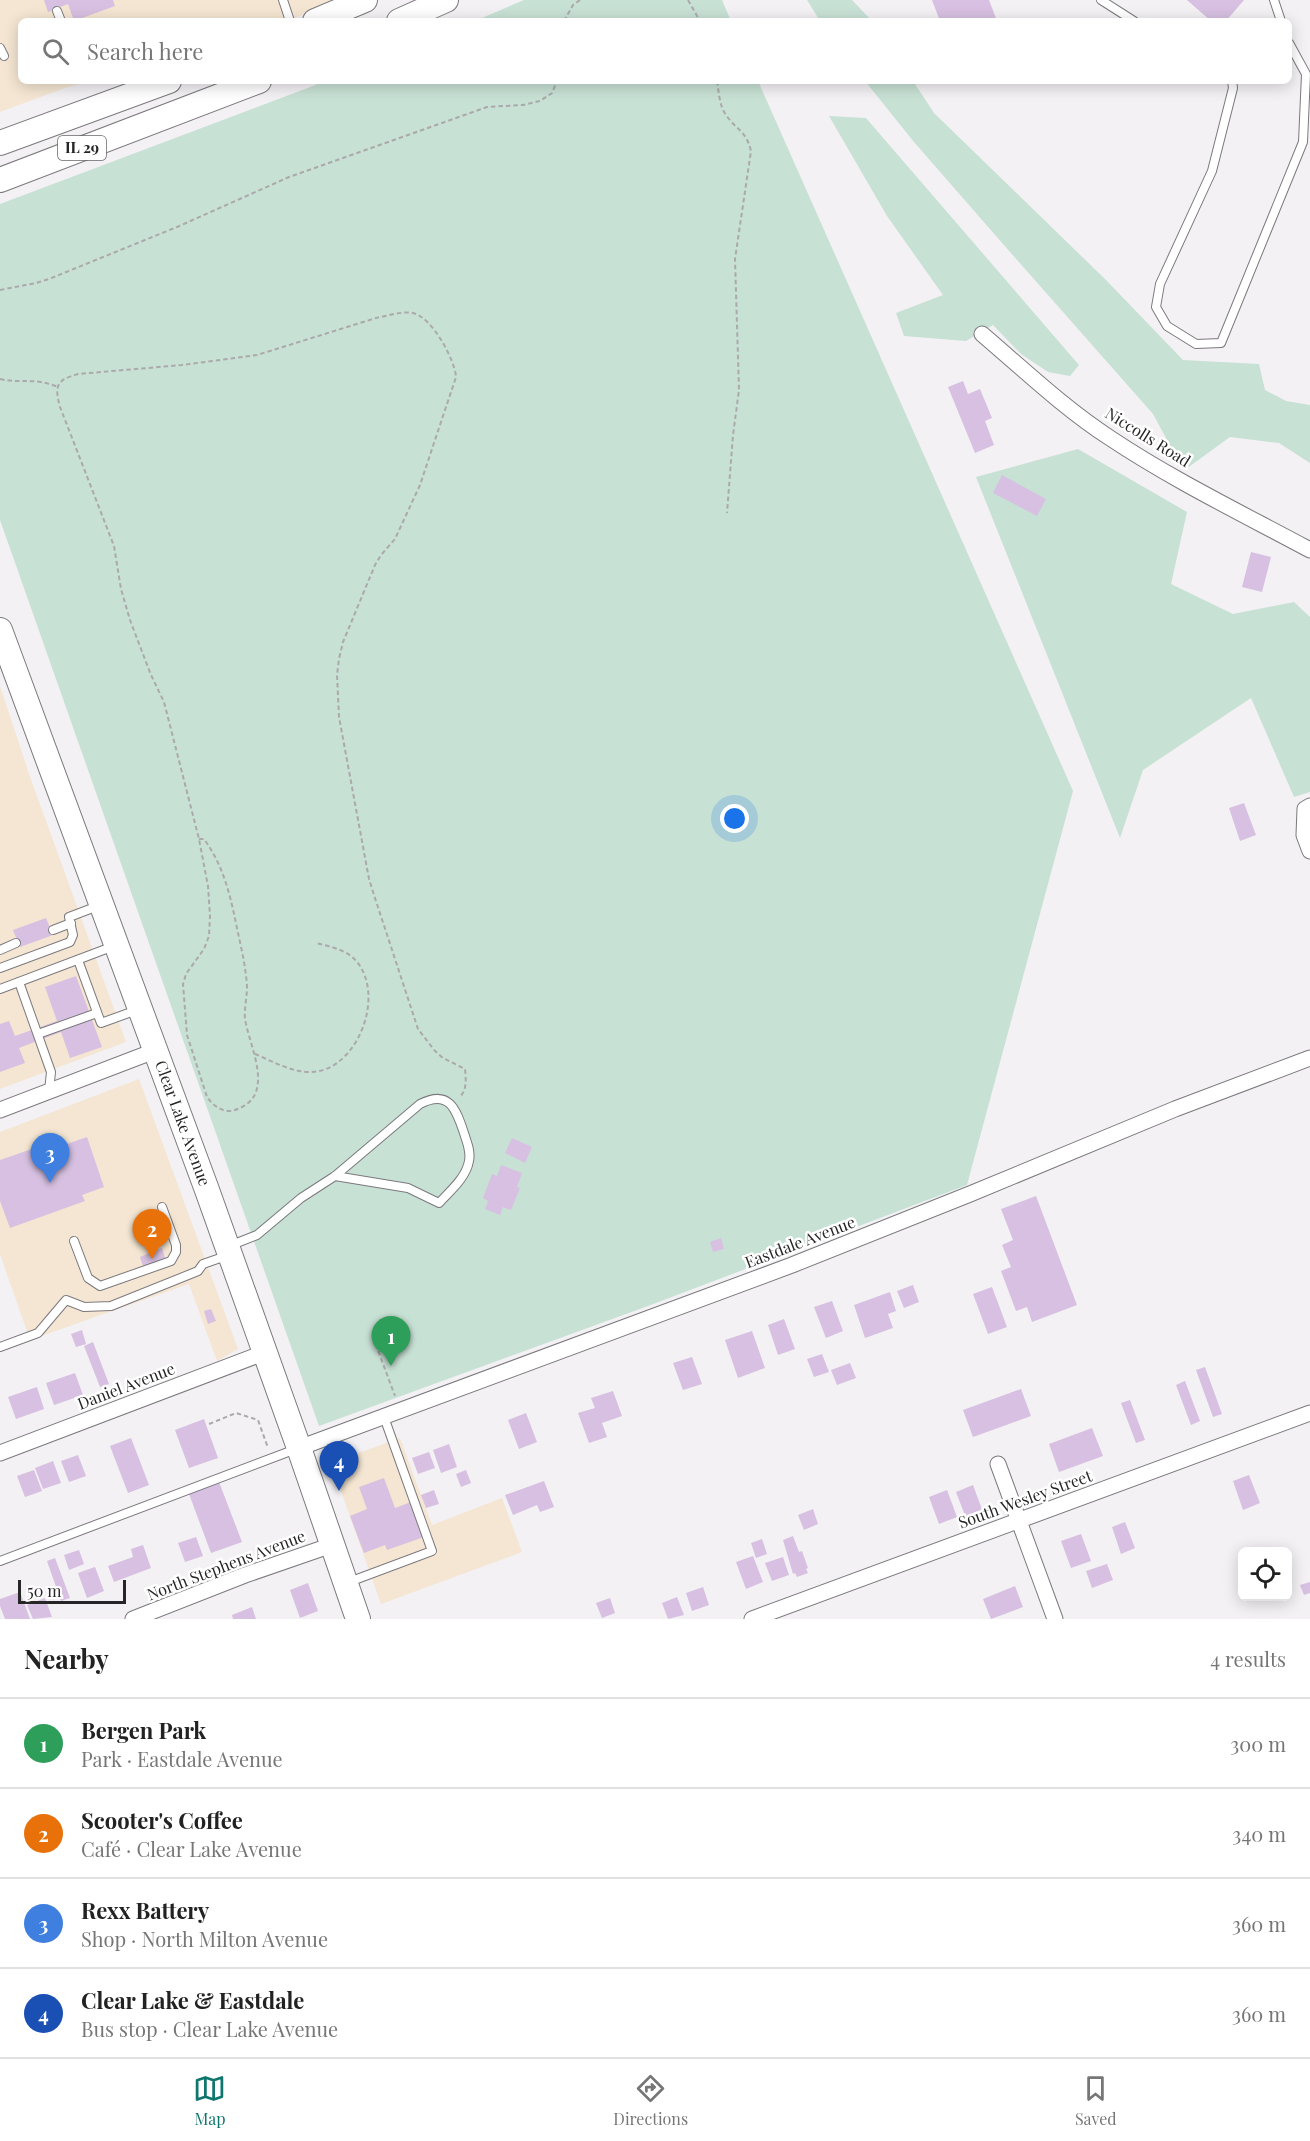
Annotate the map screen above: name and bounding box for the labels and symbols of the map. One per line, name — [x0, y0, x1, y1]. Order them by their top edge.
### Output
road number: IL 29 — [58, 136, 106, 160]
street label: Niccolls Road — [1102, 402, 1195, 471]
your location — [720, 804, 749, 833]
street label: Clear Lake Avenue — [151, 1057, 216, 1189]
pin: 3 — [31, 1134, 70, 1183]
pin: 2 — [132, 1210, 172, 1259]
street label: Eastdale Avenue — [742, 1211, 858, 1272]
pin: 1 — [372, 1316, 410, 1366]
street label: Daniel Avenue — [74, 1357, 177, 1414]
pin: 4 — [320, 1442, 358, 1491]
street label: South Wesley Street — [955, 1464, 1095, 1532]
street label: North Stephens Avenue — [144, 1525, 308, 1604]
scale bar — [18, 1577, 126, 1604]

